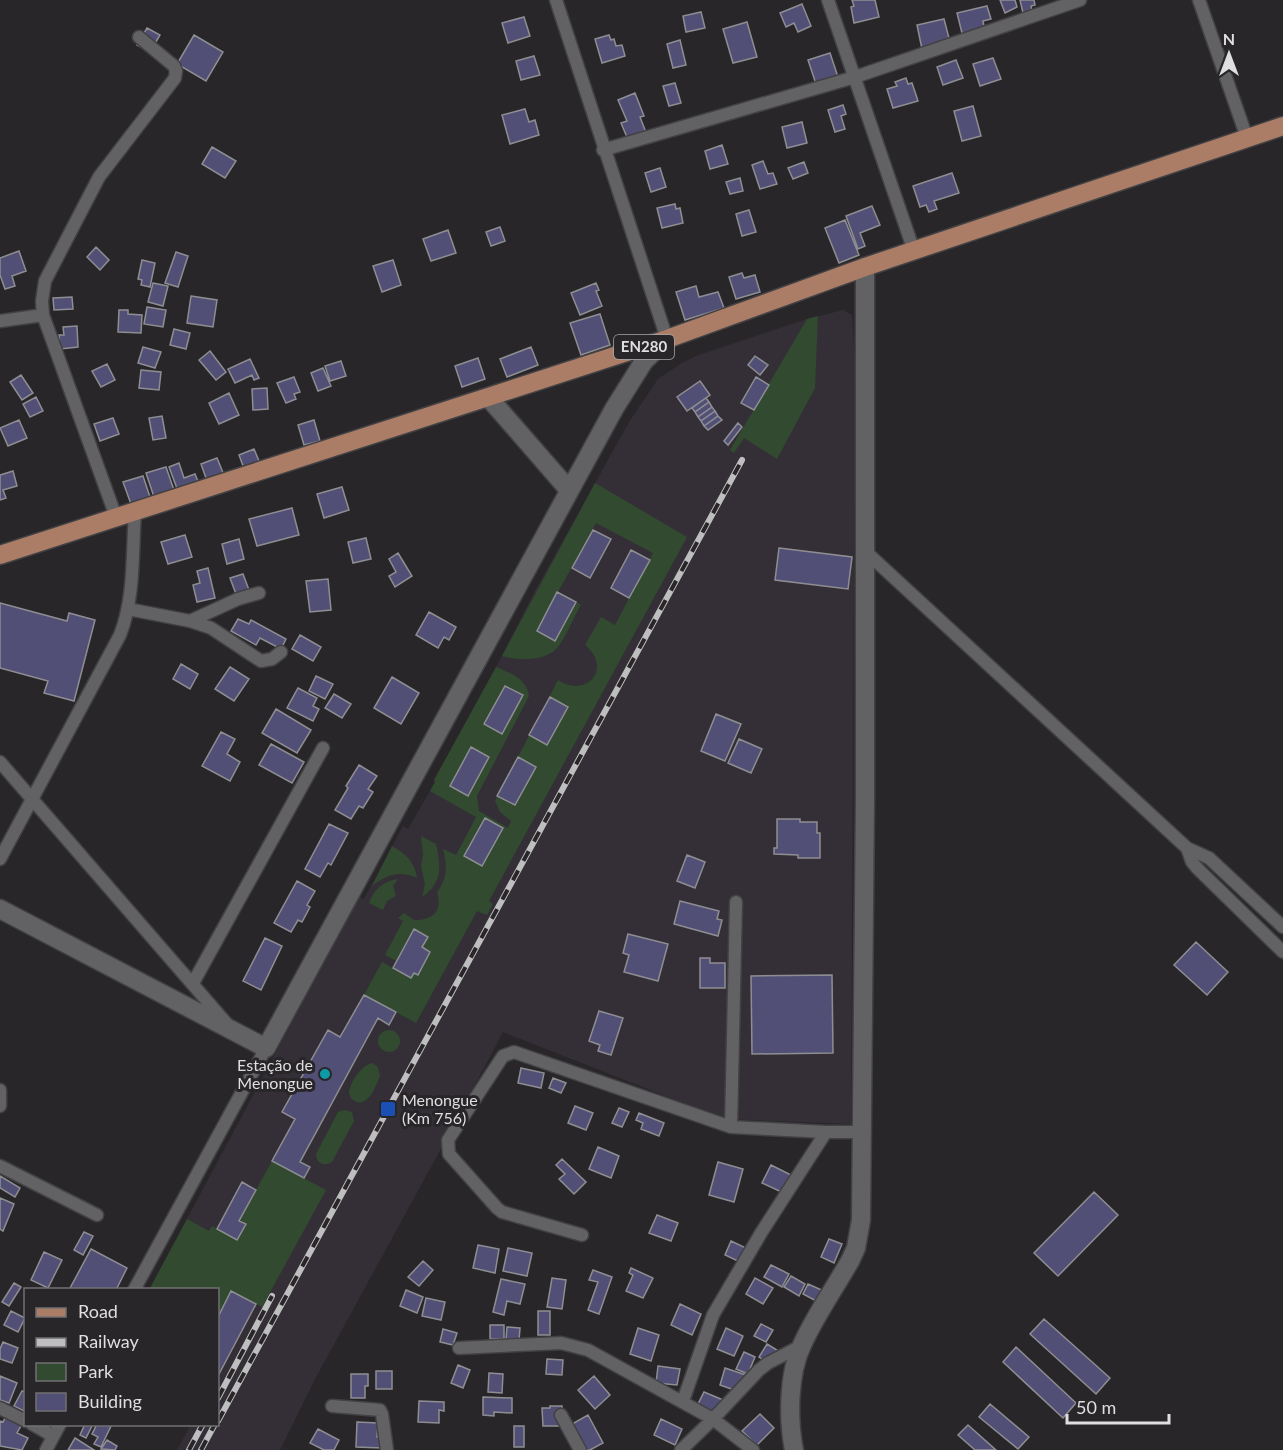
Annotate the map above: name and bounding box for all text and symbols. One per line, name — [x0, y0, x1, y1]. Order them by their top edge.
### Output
north arrow — [1199, 24, 1259, 84]
text: N — [1223, 29, 1235, 48]
road number: EN280 — [614, 335, 674, 359]
place label: Estação de Menongue — [237, 1055, 313, 1092]
marker: Estação de Menongue — [318, 1067, 332, 1081]
place label: Menongue (Km 756) — [402, 1090, 478, 1127]
marker: Menongue (Km 756) — [379, 1100, 397, 1118]
legend — [24, 1288, 219, 1426]
text: Road — [78, 1300, 118, 1322]
text: Railway — [78, 1330, 139, 1352]
text: Park — [78, 1360, 114, 1382]
scale bar — [1067, 1387, 1169, 1425]
text: Building — [78, 1390, 142, 1412]
text: 50 m — [1076, 1396, 1116, 1418]

